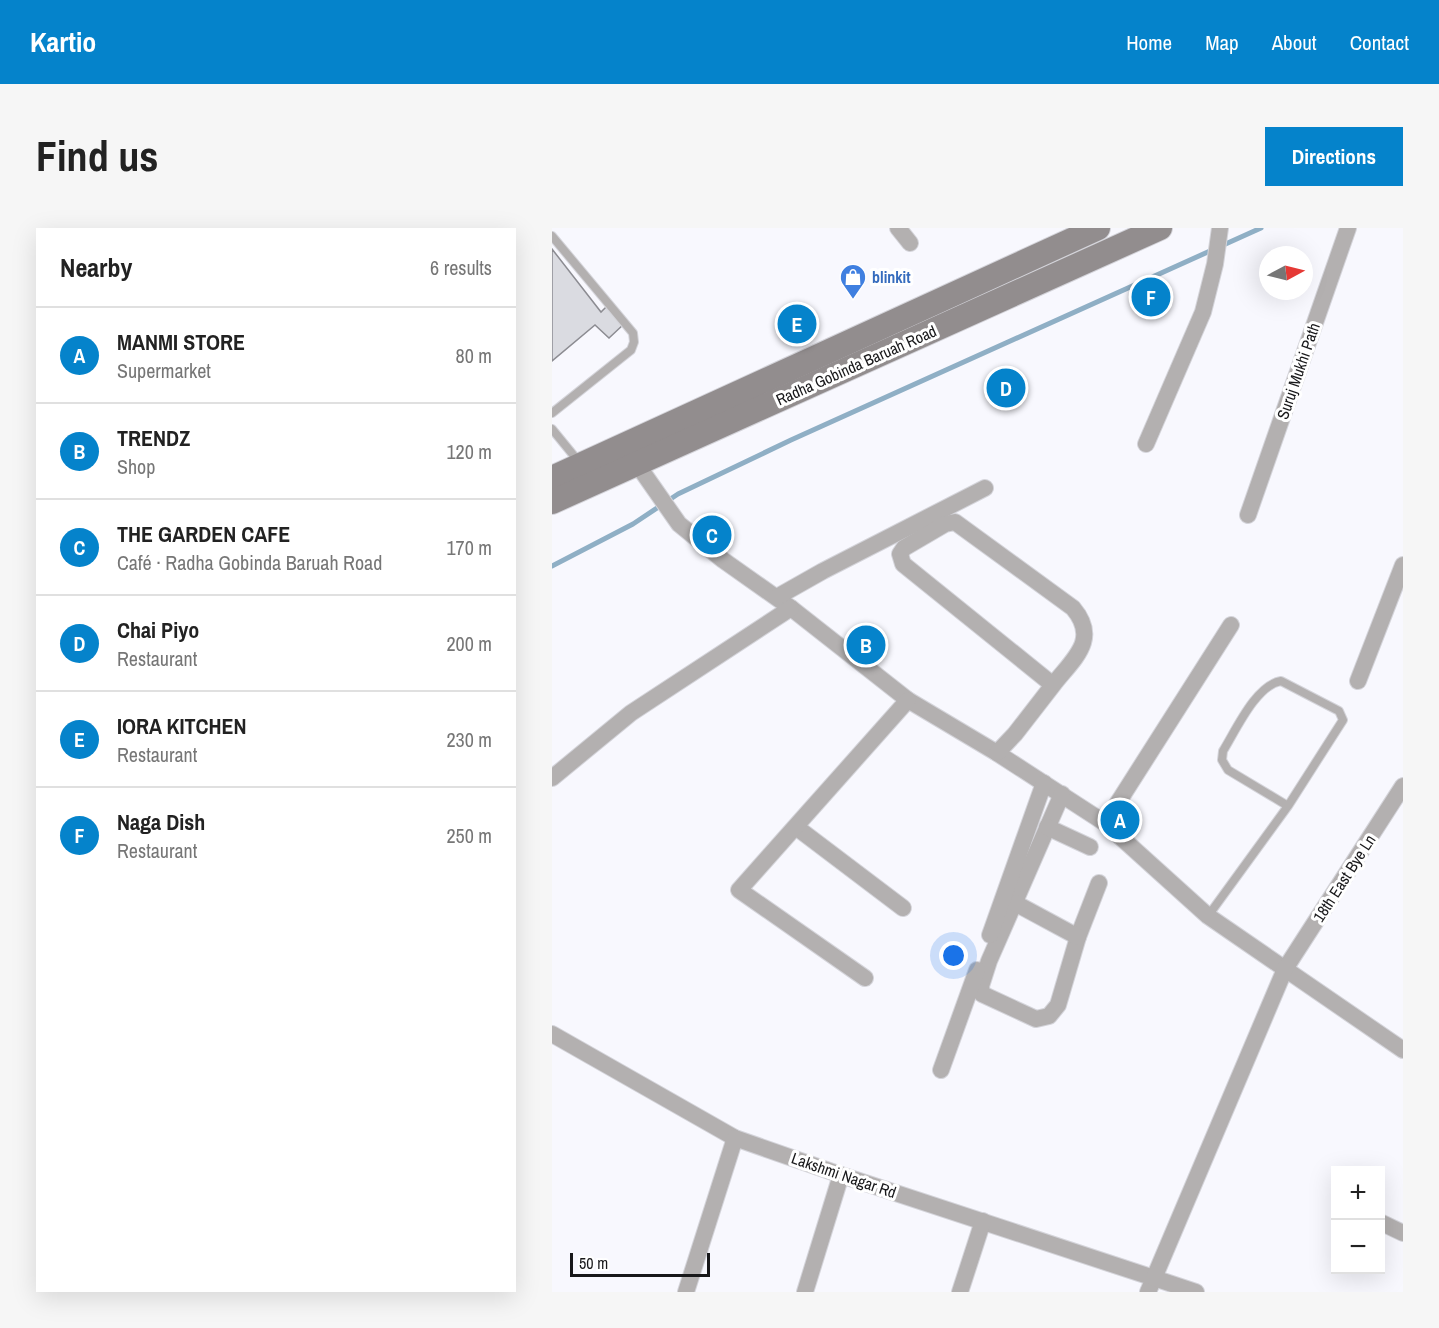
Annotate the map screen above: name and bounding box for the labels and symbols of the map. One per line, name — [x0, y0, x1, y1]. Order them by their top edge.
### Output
north arrow — [1259, 246, 1313, 300]
shop icon: blinkit — [838, 262, 868, 300]
place label: blinkit — [872, 266, 911, 288]
pin: F — [1132, 274, 1170, 320]
pin: E — [778, 302, 816, 346]
street label: Radha Gobinda Baruah Road — [772, 320, 940, 410]
street label: Suruj Mukhi Path — [1271, 320, 1325, 422]
pin: D — [986, 366, 1026, 410]
pin: C — [692, 512, 732, 558]
pin: B — [846, 622, 886, 668]
pin: A — [1100, 798, 1140, 842]
street label: 18th East Bye Ln — [1308, 830, 1380, 926]
your location — [939, 941, 968, 970]
street label: Lakshmi Nagar Rd — [789, 1147, 899, 1203]
scale bar — [570, 1250, 710, 1278]

